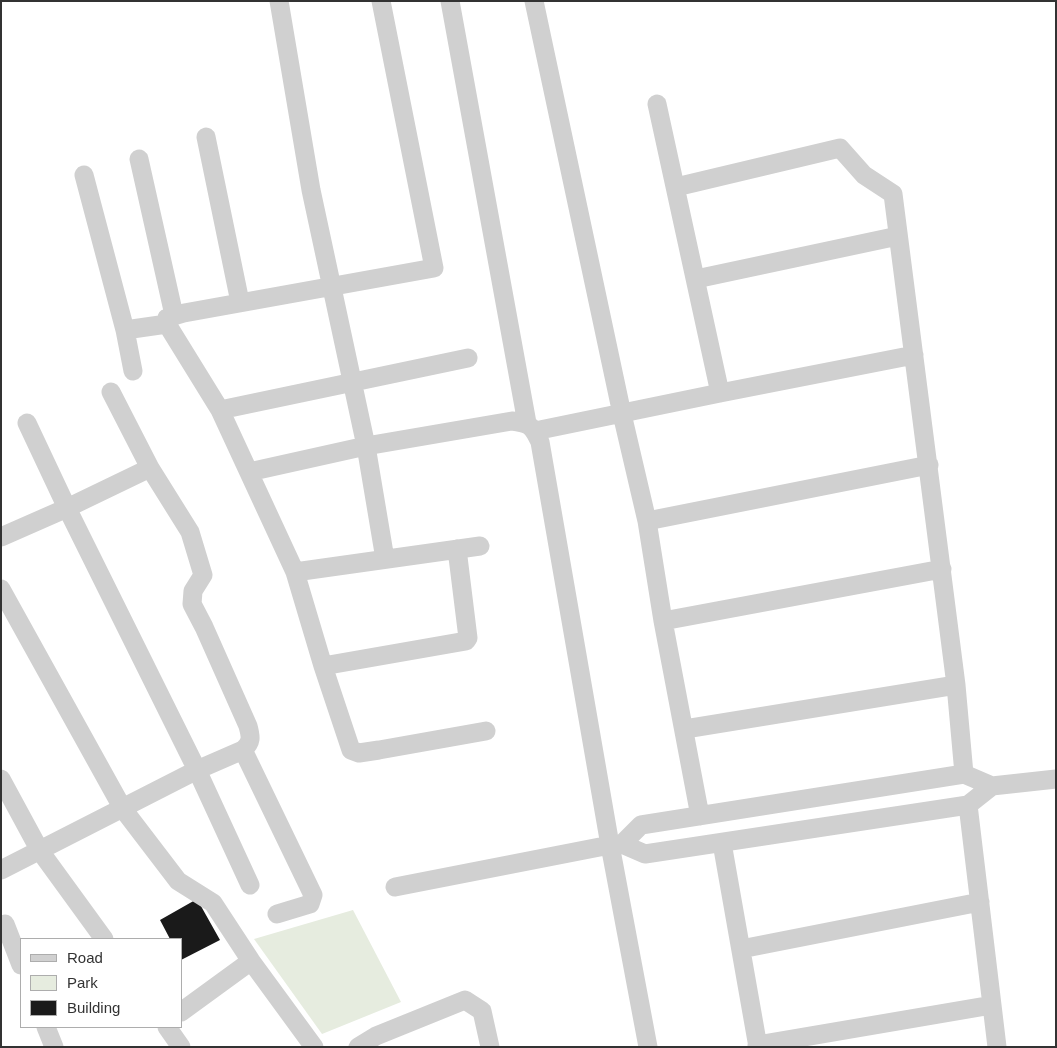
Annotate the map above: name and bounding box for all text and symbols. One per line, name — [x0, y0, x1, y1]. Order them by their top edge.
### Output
legend — [20, 938, 182, 1028]
text: Road — [67, 949, 103, 966]
text: Park — [67, 974, 98, 991]
text: Building — [67, 999, 120, 1016]

